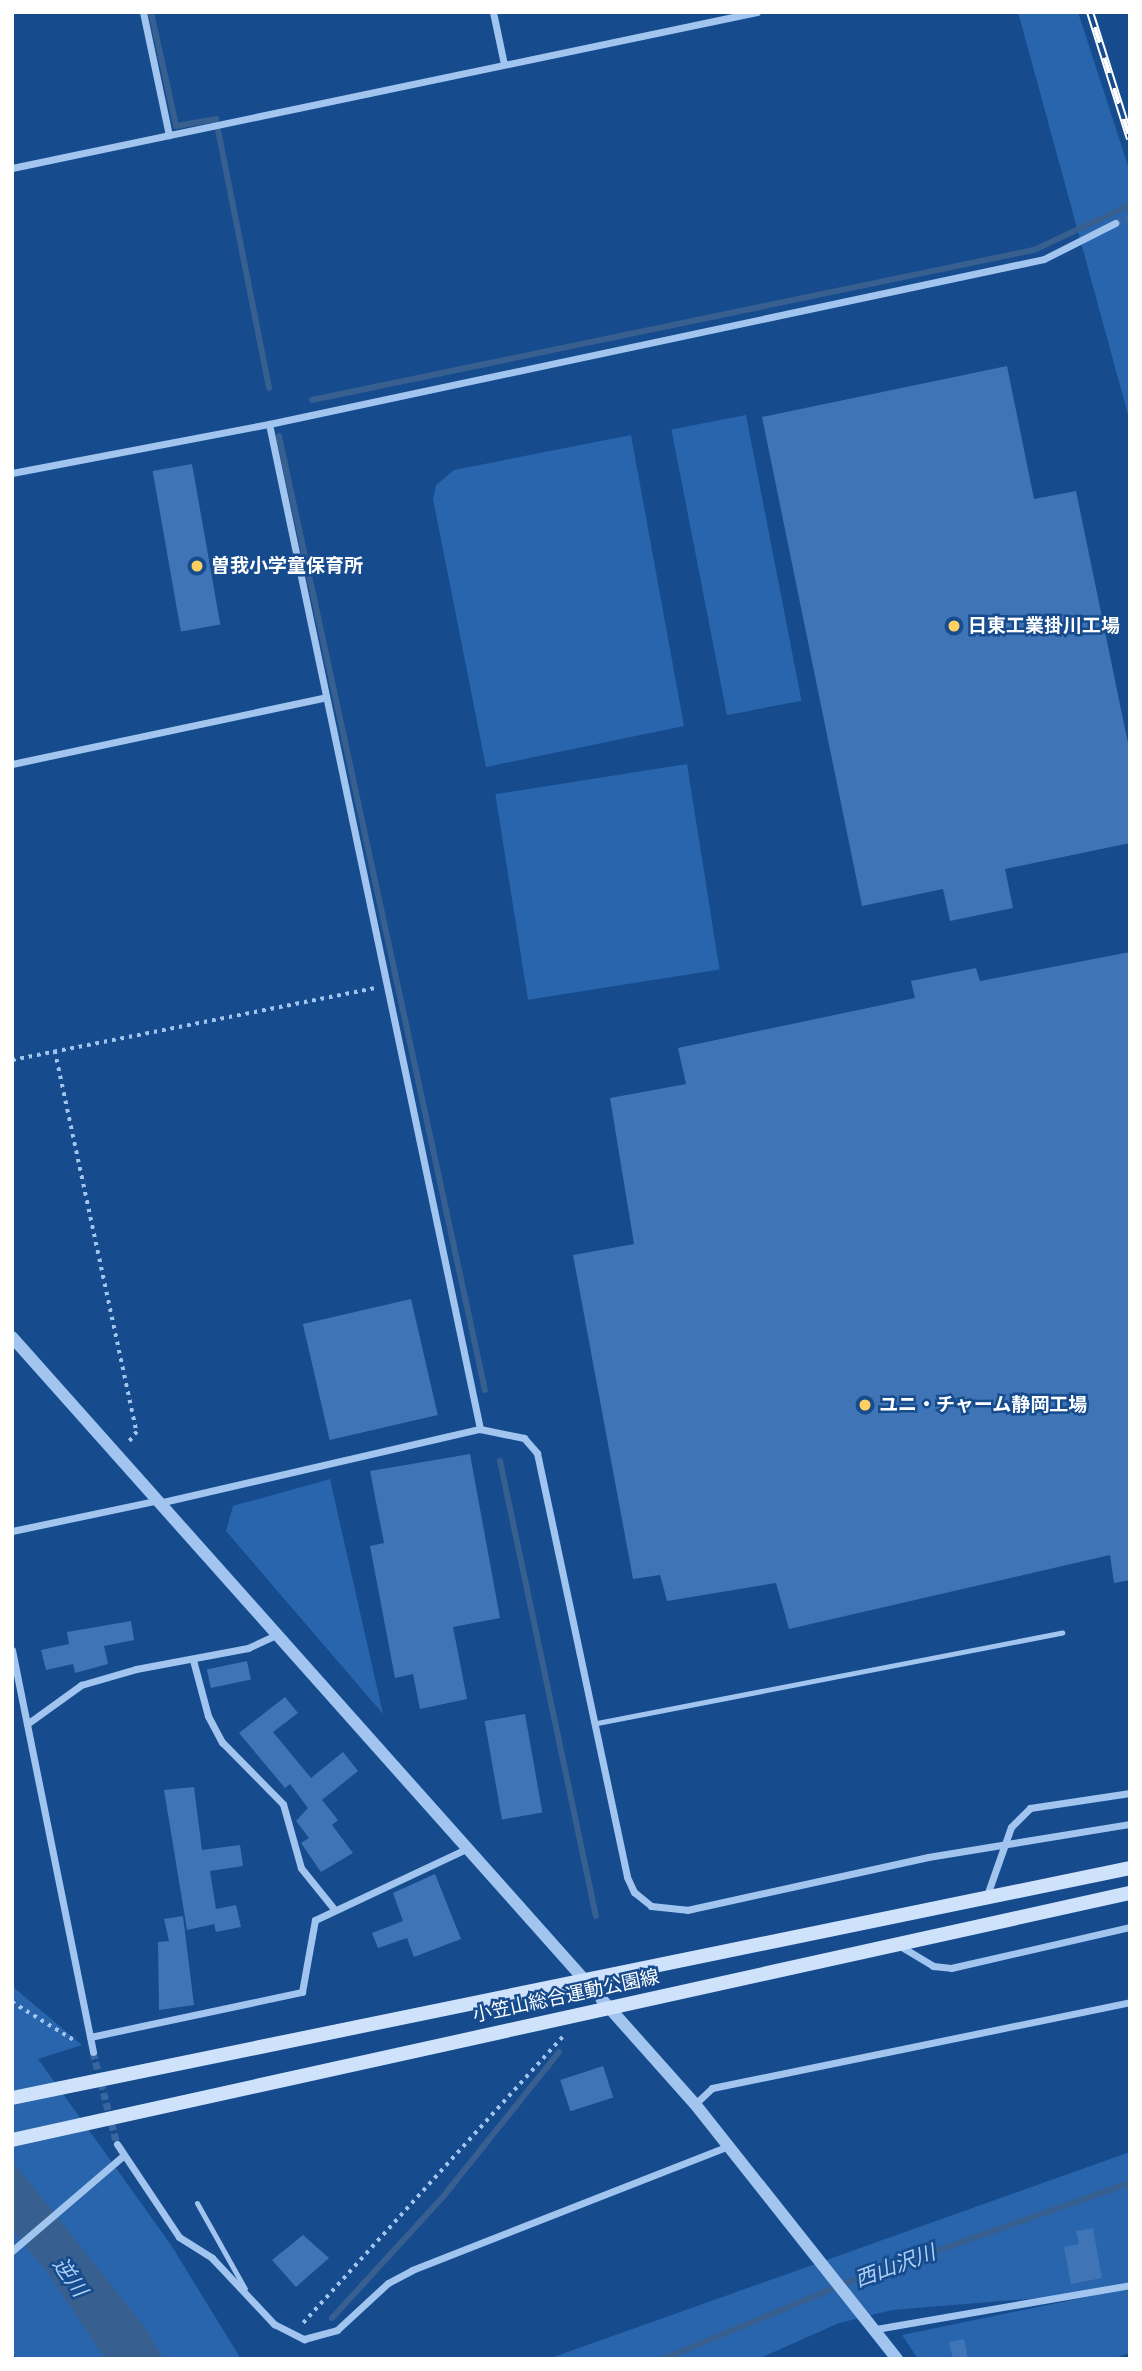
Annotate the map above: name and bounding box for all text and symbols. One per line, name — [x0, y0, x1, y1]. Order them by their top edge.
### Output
place label: 曽我小学童保育所 — [211, 555, 363, 577]
marker: 曽我小学童保育所 — [189, 558, 205, 574]
place label: 日東工業掛川工場 — [968, 615, 1120, 637]
marker: 日東工業掛川工場 — [946, 618, 962, 634]
place label: ユニ・チャーム静岡工場 — [879, 1394, 1088, 1416]
marker: ユニ・チャーム静岡工場 — [857, 1397, 873, 1413]
street label: 小笠山総合運動公園線 — [471, 1965, 661, 2027]
water label: 西山沢川 — [851, 2240, 939, 2292]
water label: 逆川 — [48, 2253, 92, 2301]

